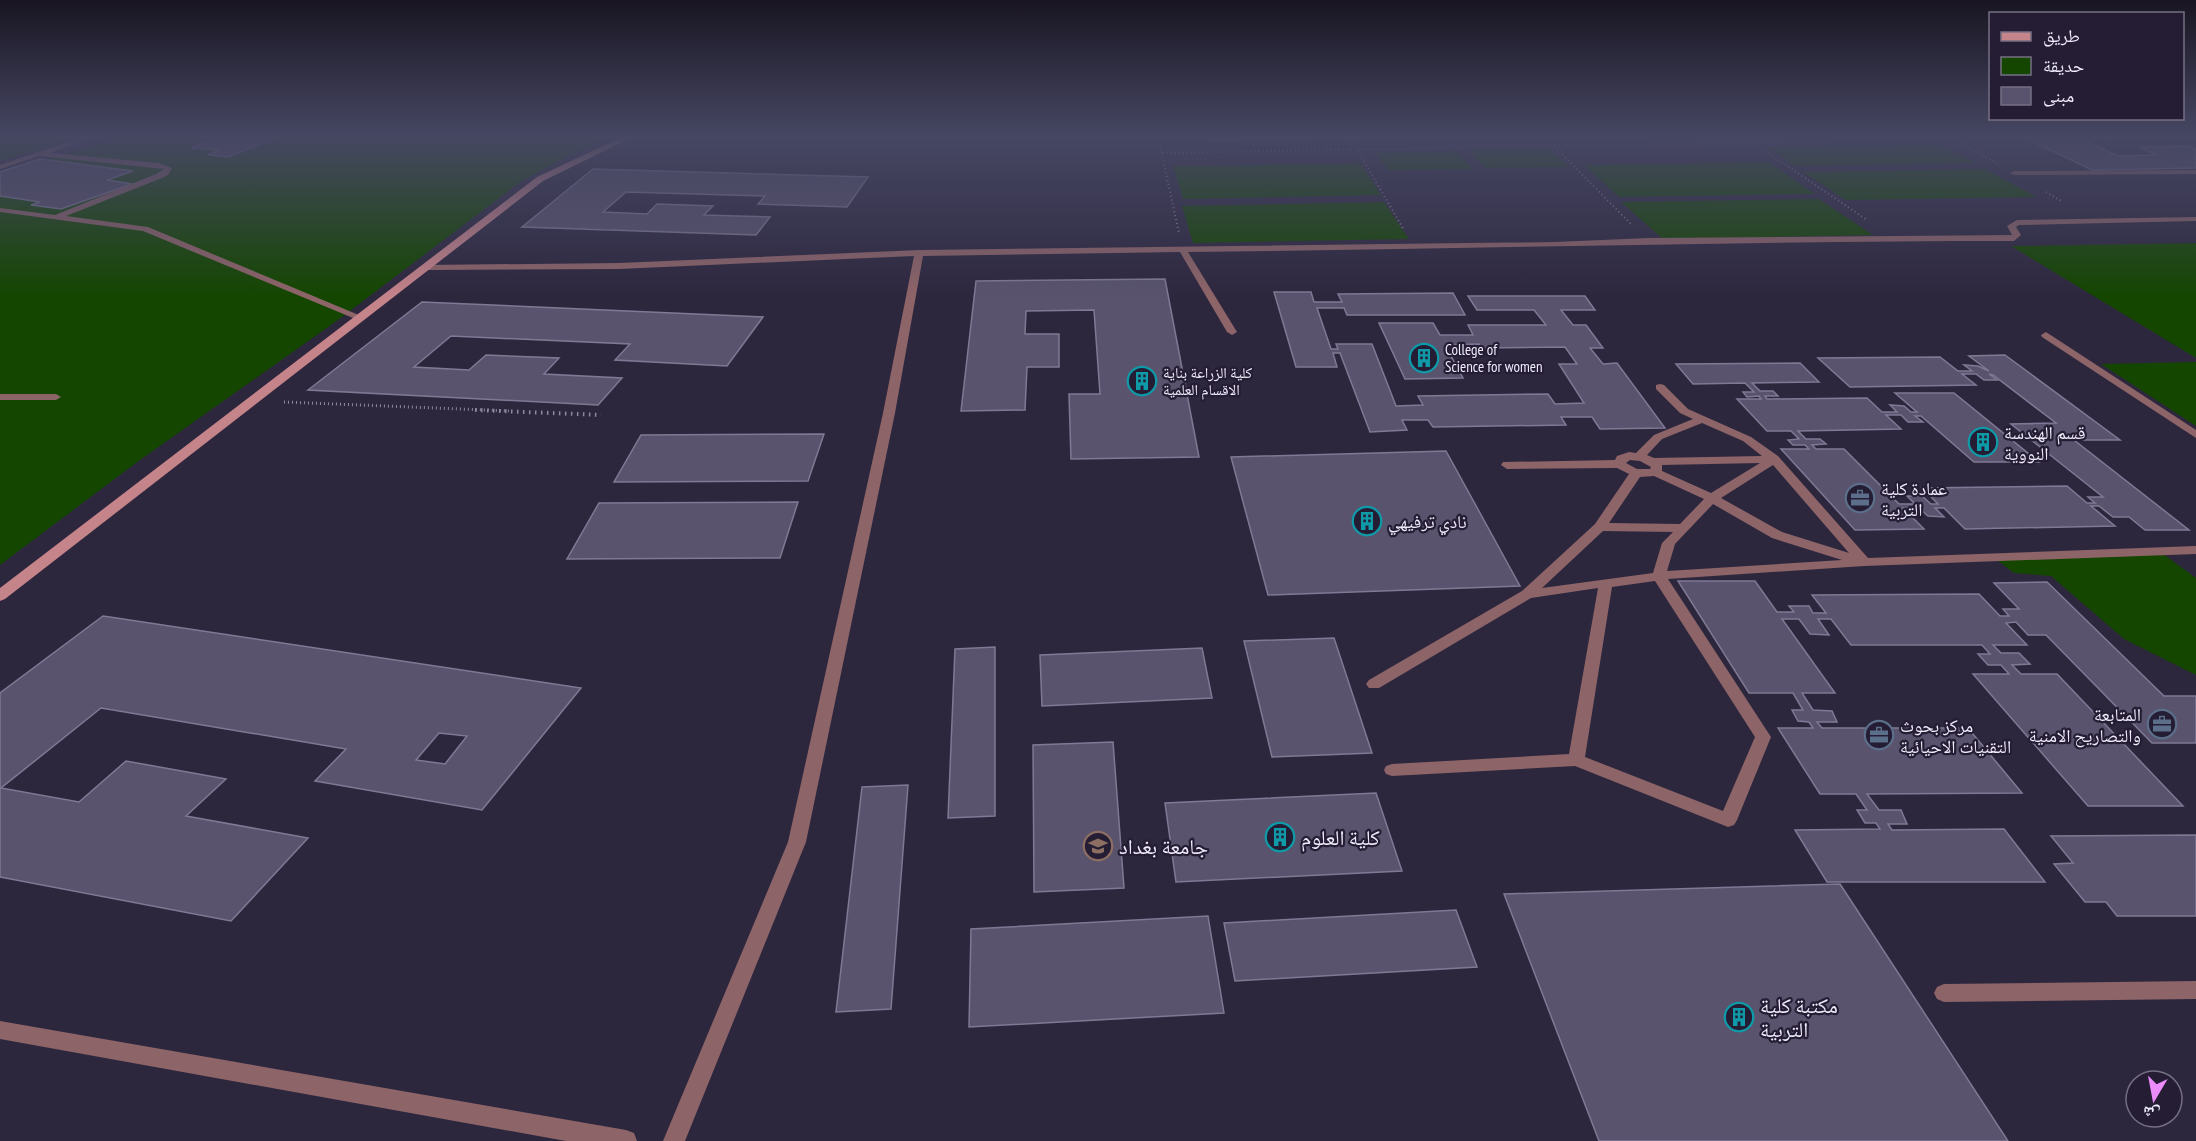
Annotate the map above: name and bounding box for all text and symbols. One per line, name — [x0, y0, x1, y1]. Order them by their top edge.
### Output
legend — [1989, 12, 2184, 120]
text: طريق — [2043, 24, 2080, 47]
text: حديقة — [2043, 54, 2084, 77]
text: مبنى — [2043, 84, 2074, 107]
place label: College of Science for women — [1445, 340, 1543, 376]
building icon: College of Science for women — [1408, 342, 1440, 374]
place label: كلية الزراعة بناية الاقسام العلمية — [1163, 363, 1252, 400]
building icon: كلية الزراعة بناية الاقسام العلمية — [1126, 365, 1158, 397]
place label: قسم الهندسة النووية — [2004, 421, 2086, 465]
building icon: قسم الهندسة النووية — [1967, 426, 1999, 458]
place label: عمادة كلية التربية — [1881, 477, 1947, 521]
office icon: عمادة كلية التربية — [1844, 482, 1876, 514]
building icon: نادي ترفيهي — [1351, 505, 1383, 537]
place label: نادي ترفيهي — [1388, 510, 1467, 536]
place label: المتابعة والتصاريح الامنية — [2029, 703, 2141, 748]
office icon: المتابعة والتصاريح الامنية — [2146, 708, 2178, 740]
place label: مركز بحوث التقنيات الاحيائية — [1900, 714, 2011, 758]
office icon: مركز بحوث التقنيات الاحيائية — [1863, 719, 1895, 751]
building icon: كلية العلوم — [1264, 821, 1296, 853]
place label: كلية العلوم — [1301, 824, 1380, 852]
school or university icon: جامعة بغداد — [1082, 830, 1114, 862]
place label: جامعة بغداد — [1119, 833, 1208, 860]
place label: مكتبة كلية التربية — [1760, 992, 1838, 1043]
building icon: مكتبة كلية التربية — [1723, 1001, 1755, 1033]
north arrow — [2124, 1069, 2184, 1129]
text: ش — [2141, 1102, 2161, 1125]

